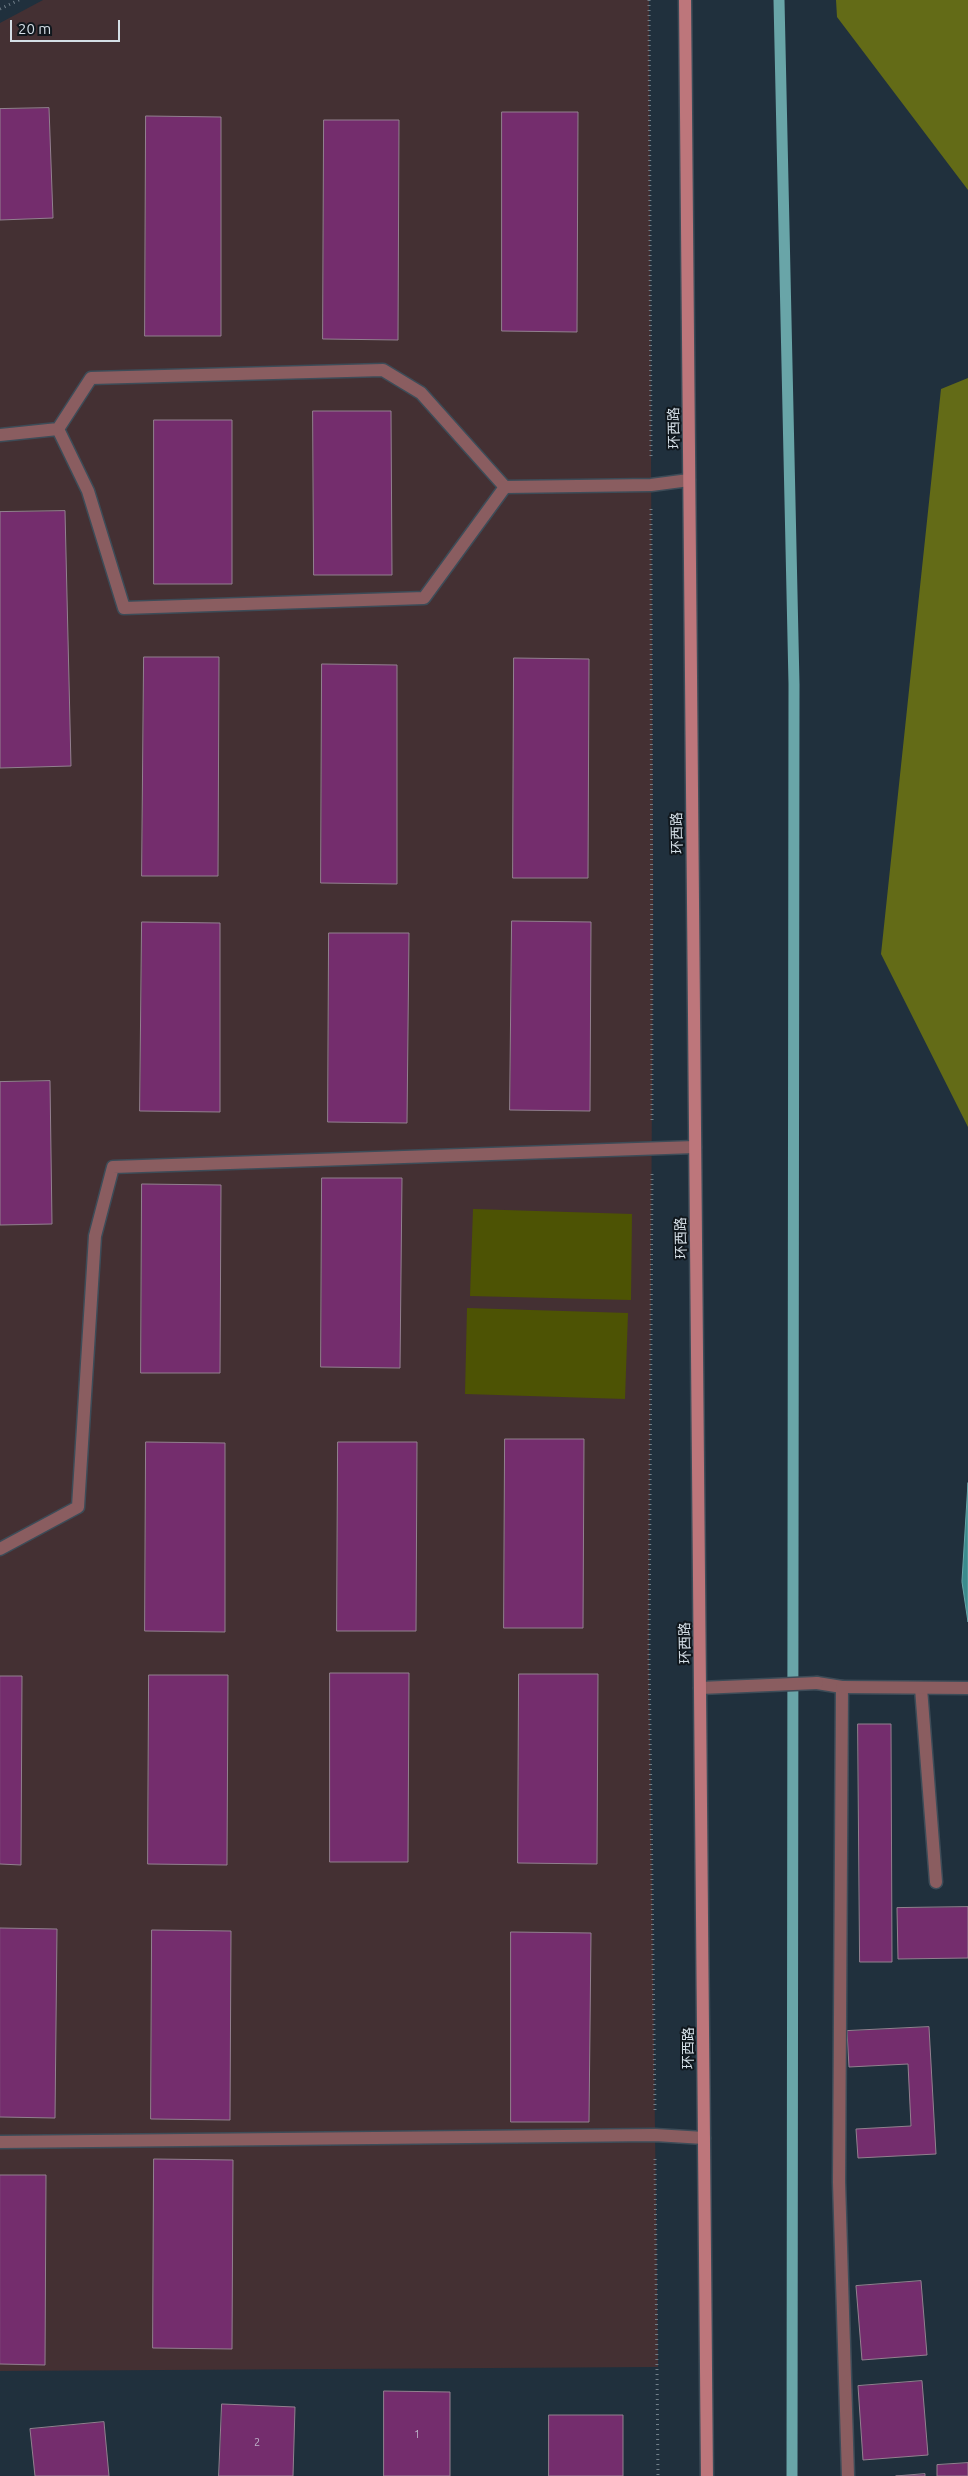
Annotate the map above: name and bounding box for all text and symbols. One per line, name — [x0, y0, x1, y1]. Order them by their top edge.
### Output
scale bar — [12, 10, 122, 42]
text: 20 m — [18, 20, 51, 37]
street label: 环西路 — [665, 407, 683, 449]
street label: 环西路 — [668, 812, 686, 854]
street label: 环西路 — [672, 1217, 690, 1259]
street label: 环西路 — [676, 1622, 694, 1664]
street label: 环西路 — [680, 2027, 696, 2069]
house number: 1 — [414, 2427, 420, 2441]
house number: 2 — [254, 2435, 260, 2449]

